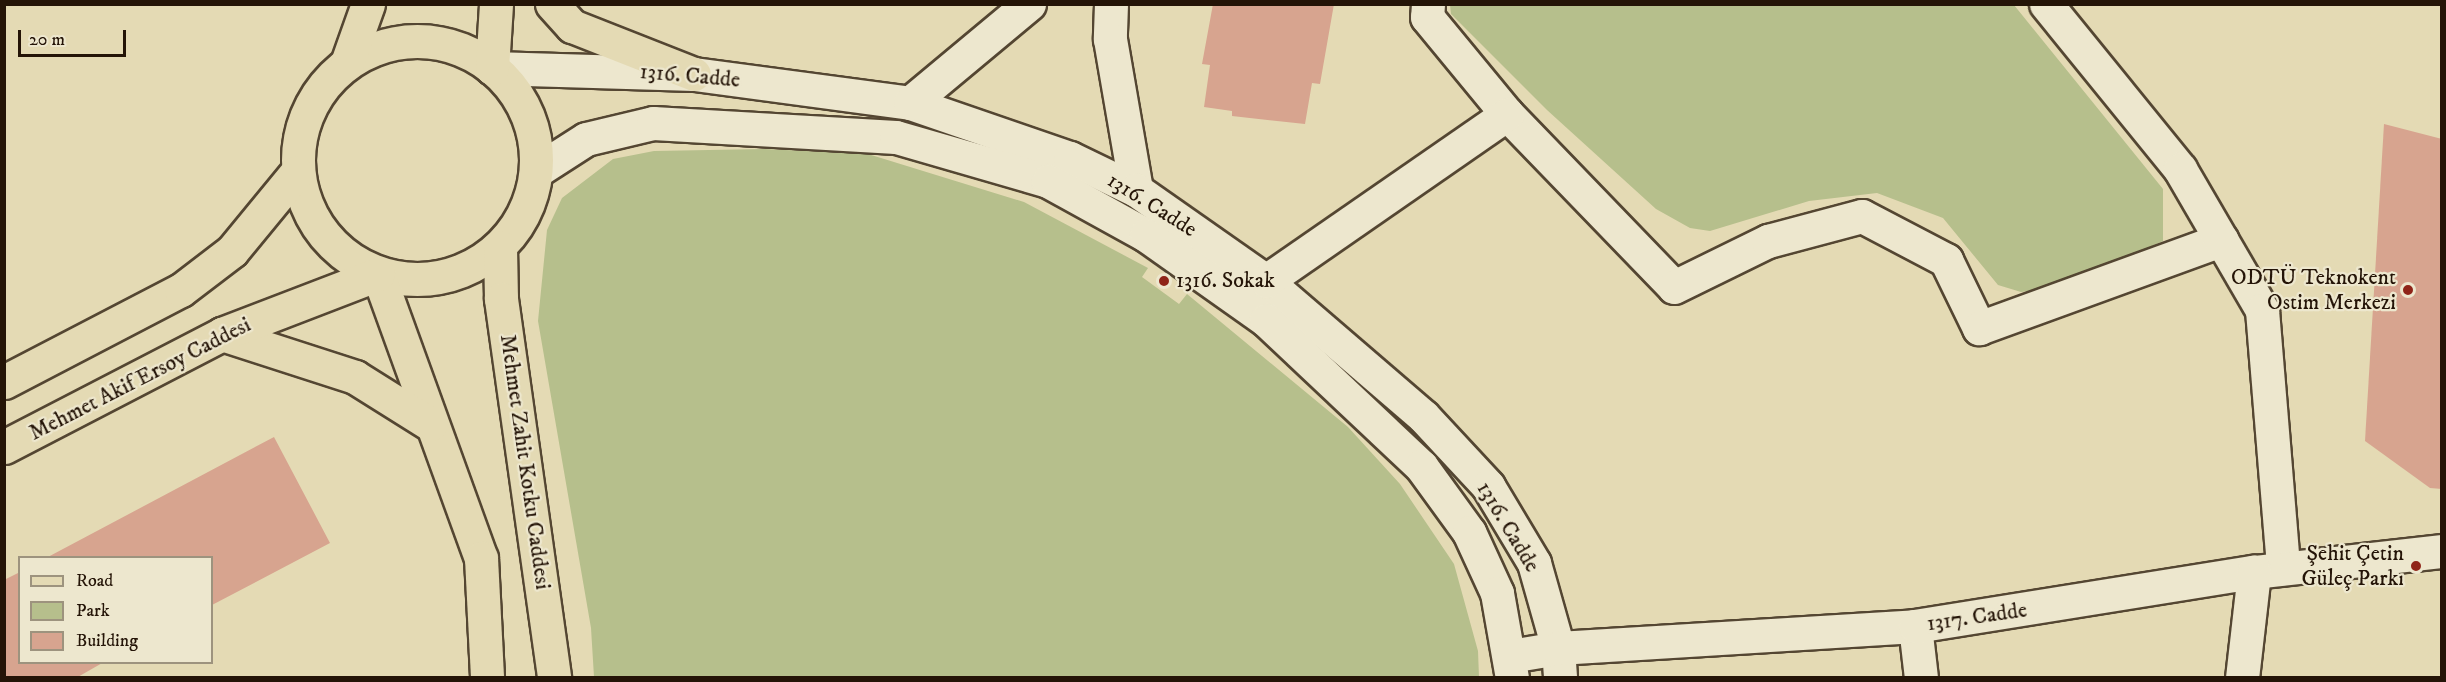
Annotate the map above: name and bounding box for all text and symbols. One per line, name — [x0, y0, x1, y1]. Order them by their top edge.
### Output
scale bar — [21, 18, 129, 56]
text: 20 m — [29, 29, 65, 51]
street label: 1316. Cadde — [639, 58, 741, 94]
street label: 1316. Cadde — [1102, 167, 1202, 243]
place label: ODTÜ Teknokent Ostim Merkezi — [2231, 264, 2396, 316]
place label: 1316. Sokak — [1176, 268, 1275, 294]
marker: 1316. Sokak — [1157, 274, 1171, 288]
marker: ODTÜ Teknokent Ostim Merkezi — [2401, 283, 2415, 297]
street label: Mehmet Akif Ersoy Caddesi — [25, 312, 255, 446]
street label: Mehmet Zahit Kotku Caddesi — [494, 333, 556, 591]
street label: 1316. Cadde — [1471, 477, 1545, 577]
place label: Şehit Çetin Güleç Parkı — [2301, 540, 2404, 592]
legend — [18, 556, 213, 664]
marker: Şehit Çetin Güleç Parkı — [2409, 559, 2423, 573]
text: Road — [76, 570, 113, 592]
street label: 1317. Cadde — [1925, 597, 2029, 637]
text: Park — [76, 600, 110, 622]
text: Building — [76, 630, 138, 652]

